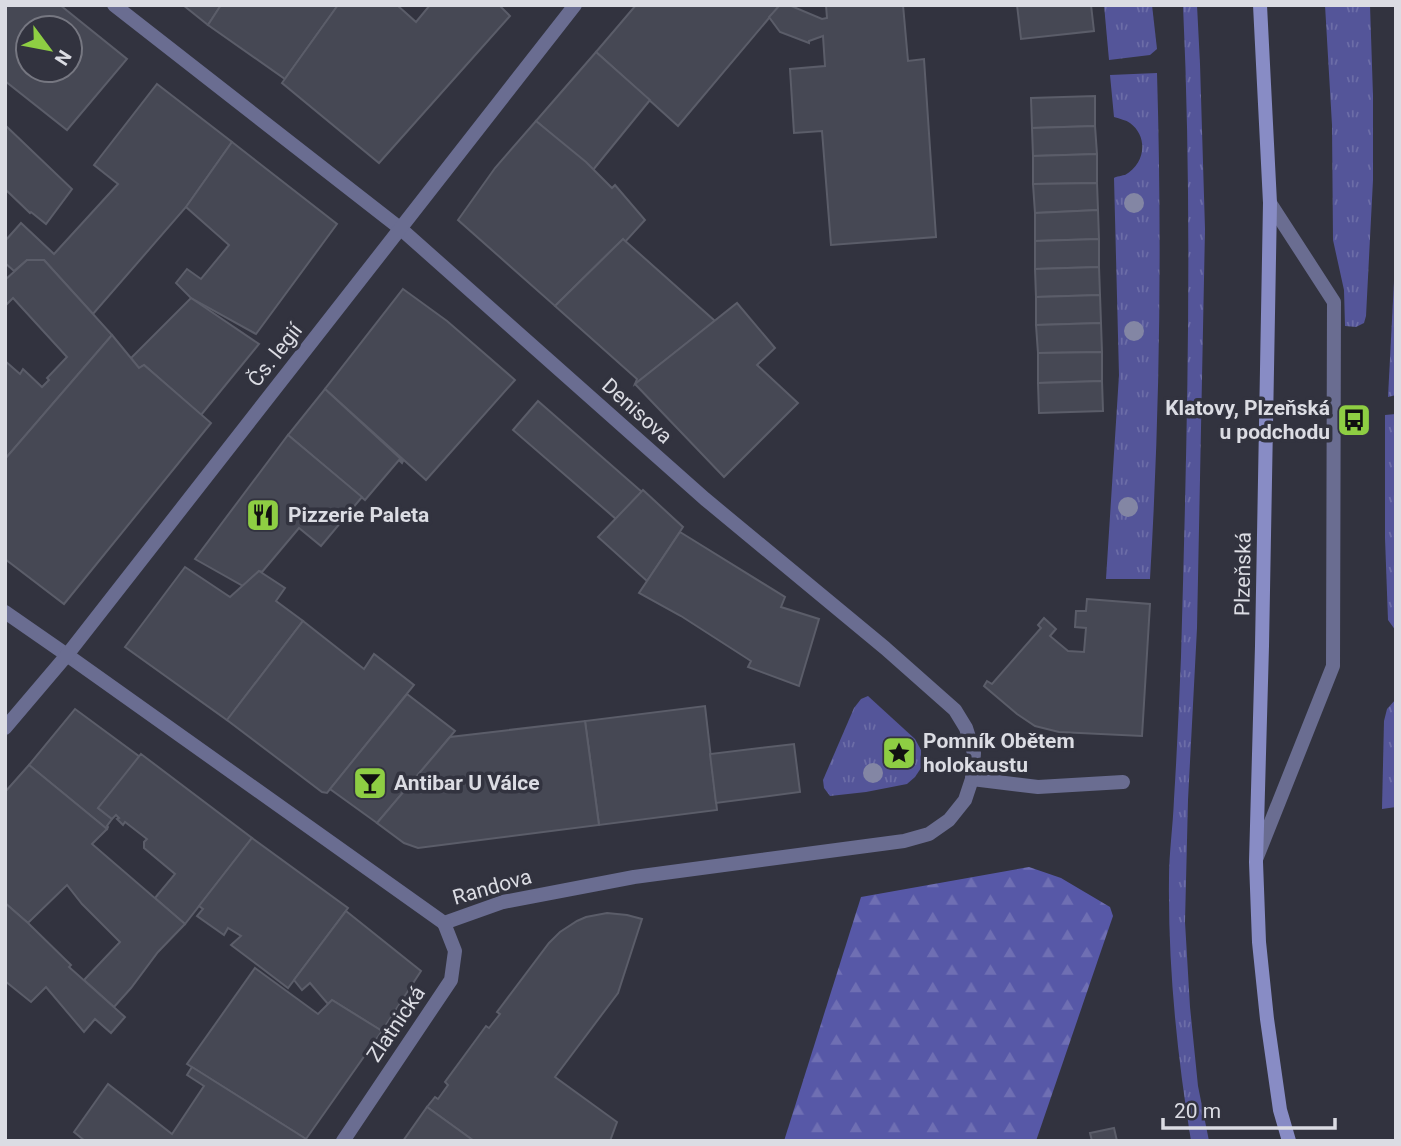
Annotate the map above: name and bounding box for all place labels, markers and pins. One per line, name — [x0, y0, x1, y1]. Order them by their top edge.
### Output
place label: Klatovy, Plzeňská u podchodu — [1165, 396, 1330, 444]
bus stop icon: Klatovy, Plzeňská u podchodu — [1335, 401, 1373, 439]
restaurant icon: Pizzerie Paleta — [244, 496, 282, 534]
place label: Pizzerie Paleta — [288, 503, 429, 527]
place label: Pomník Obětem holokaustu — [923, 729, 1075, 777]
place icon: Pomník Obětem holokaustu — [880, 734, 918, 772]
bar icon: Antibar U Válce — [351, 764, 389, 802]
place label: Antibar U Válce — [394, 771, 540, 795]

